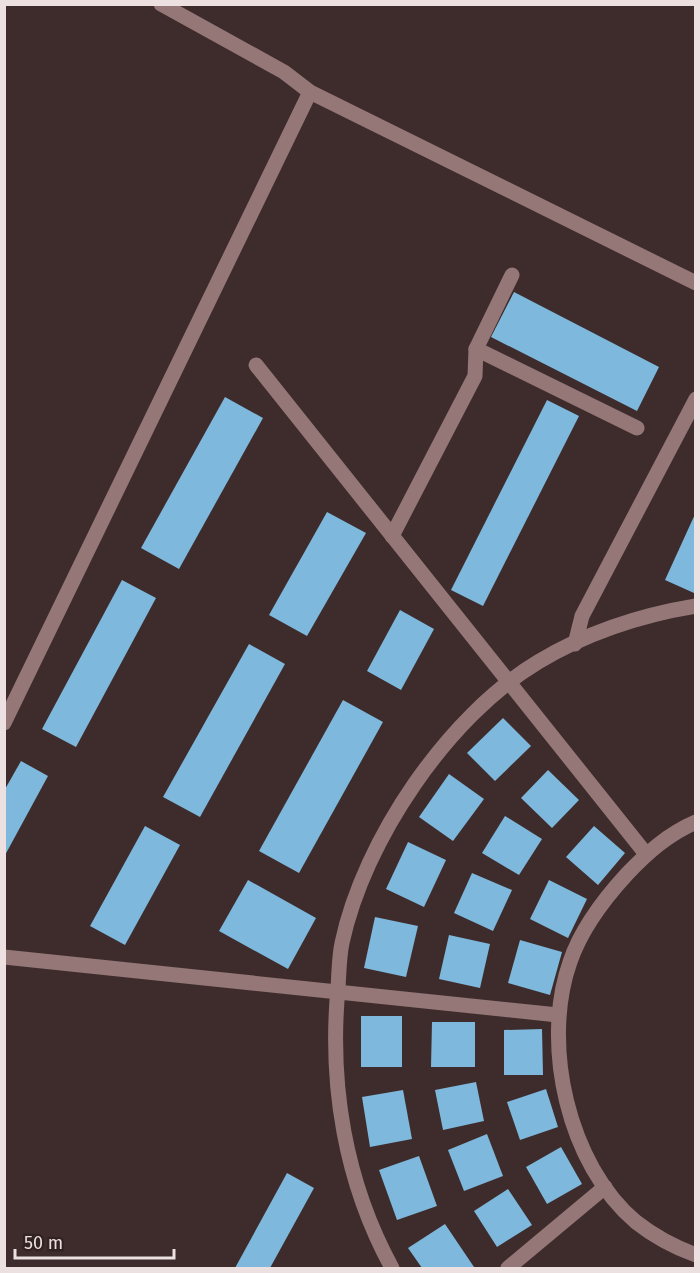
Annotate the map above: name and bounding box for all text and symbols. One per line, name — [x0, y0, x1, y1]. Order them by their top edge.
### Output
scale bar — [15, 1222, 174, 1260]
text: 50 m — [24, 1232, 63, 1254]

